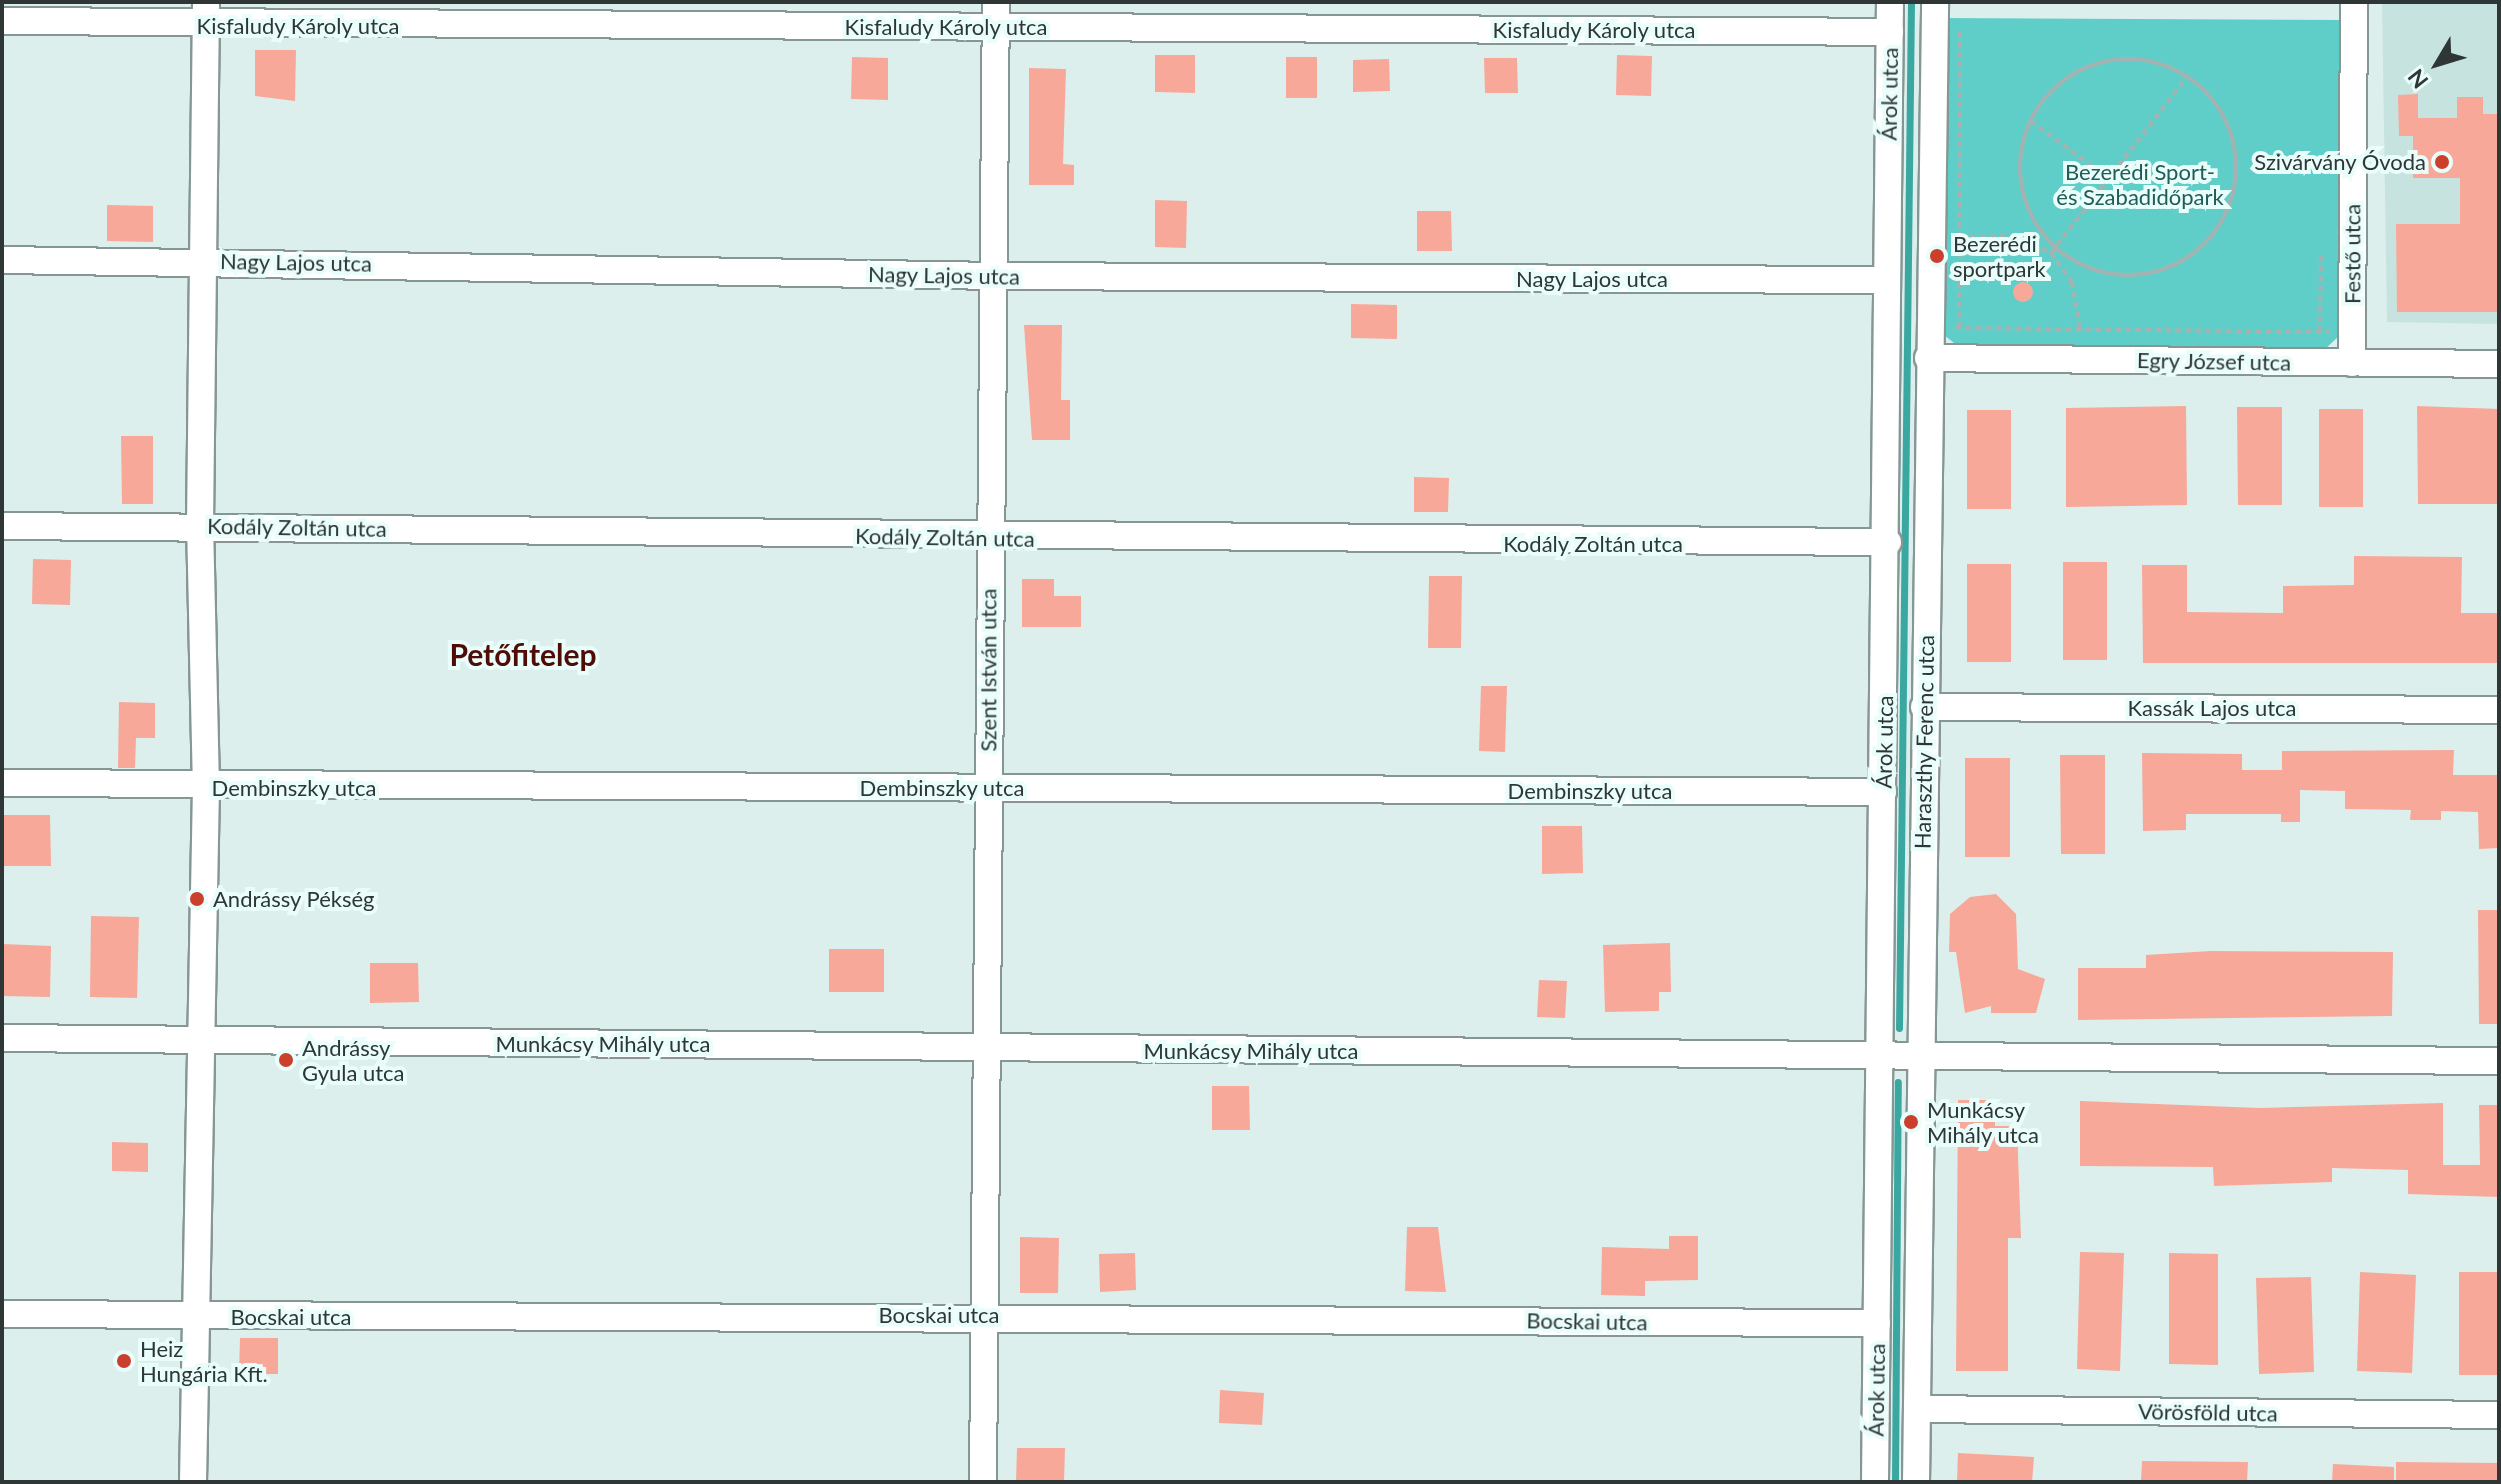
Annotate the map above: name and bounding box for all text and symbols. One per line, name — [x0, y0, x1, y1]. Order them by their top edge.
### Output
street label: Kisfaludy Károly utca — [196, 13, 400, 39]
street label: Kisfaludy Károly utca — [844, 14, 1048, 40]
street label: Kisfaludy Károly utca — [1492, 17, 1696, 43]
north arrow — [2397, 24, 2477, 104]
street label: Árok utca — [1875, 47, 1903, 141]
text: N — [2402, 64, 2434, 94]
place label: Szivárvány Óvoda — [2254, 149, 2426, 175]
marker: Szivárvány Óvoda — [2433, 153, 2451, 171]
park label: Bezerédi Sport- és Szabadidőpark — [2056, 158, 2224, 210]
street label: Festő utca — [2339, 204, 2365, 304]
place label: Bezerédi sportpark — [1953, 230, 2046, 282]
street label: Nagy Lajos utca — [220, 247, 372, 277]
marker: Bezerédi sportpark — [1928, 247, 1946, 265]
street label: Nagy Lajos utca — [868, 260, 1020, 290]
street label: Nagy Lajos utca — [1516, 266, 1668, 292]
street label: Egry József utca — [2136, 346, 2292, 376]
street label: Kodály Zoltán utca — [207, 512, 387, 542]
street label: Kodály Zoltán utca — [855, 522, 1035, 552]
street label: Kodály Zoltán utca — [1503, 531, 1683, 557]
street label: Szent István utca — [975, 588, 1001, 752]
street label: Haraszthy Ferenc utca — [1909, 634, 1939, 850]
district label: Petőfitelep — [449, 636, 597, 672]
street label: Árok utca — [1870, 695, 1898, 789]
street label: Kassák Lajos utca — [2128, 695, 2296, 721]
street label: Dembinszky utca — [211, 775, 377, 801]
street label: Dembinszky utca — [859, 775, 1025, 801]
street label: Dembinszky utca — [1507, 778, 1673, 804]
place label: Andrássy Pékség — [213, 886, 375, 912]
marker: Andrássy Pékség — [188, 890, 206, 908]
street label: Munkácsy Mihály utca — [495, 1031, 711, 1057]
place label: Andrássy Gyula utca — [302, 1034, 405, 1086]
street label: Munkácsy Mihály utca — [1143, 1038, 1359, 1064]
marker: Andrássy Gyula utca — [277, 1051, 295, 1069]
place label: Munkácsy Mihály utca — [1927, 1096, 2039, 1148]
marker: Munkácsy Mihály utca — [1902, 1113, 1920, 1131]
street label: Bocskai utca — [878, 1302, 1000, 1328]
street label: Bocskai utca — [230, 1304, 352, 1330]
street label: Bocskai utca — [1526, 1307, 1648, 1335]
place label: Heiz Hungária Kft. — [140, 1335, 268, 1386]
street label: Árok utca — [1862, 1343, 1890, 1437]
marker: Heiz Hungária Kft. — [115, 1352, 133, 1370]
street label: Vörösföld utca — [2138, 1398, 2278, 1426]

